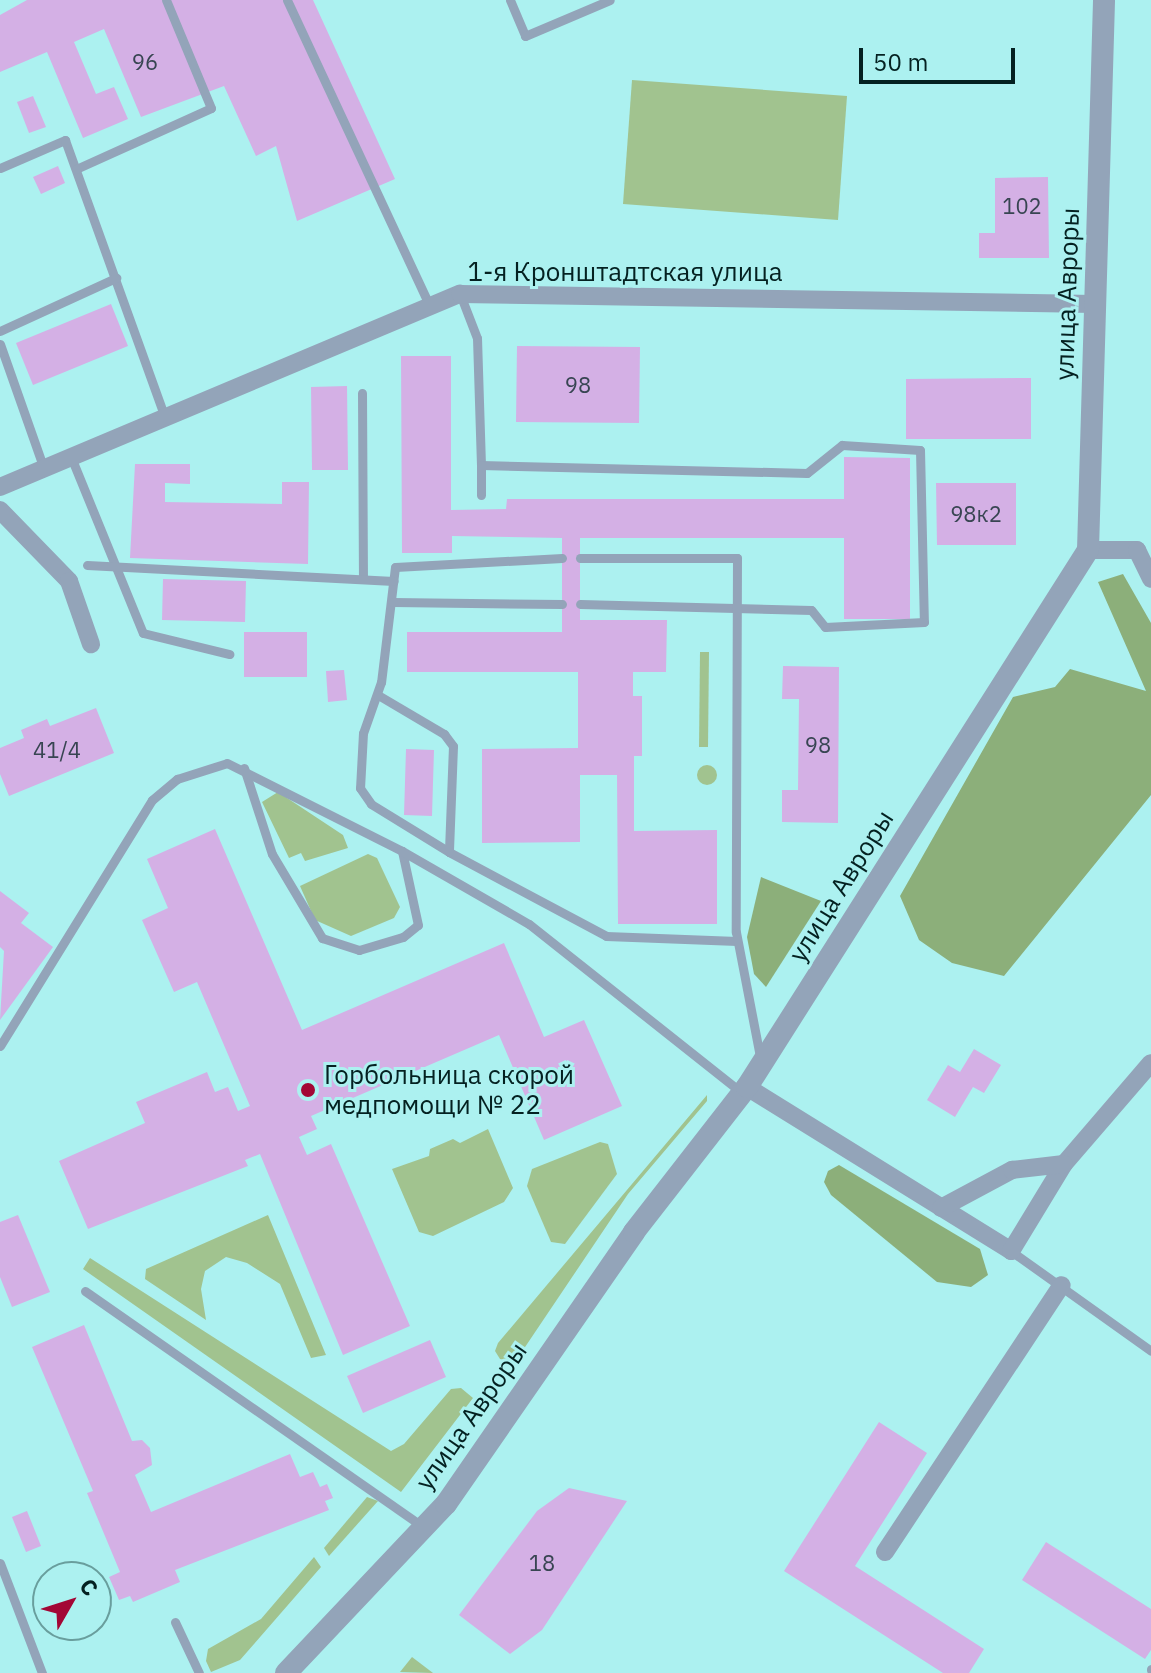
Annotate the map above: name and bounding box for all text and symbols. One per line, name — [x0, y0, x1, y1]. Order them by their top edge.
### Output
scale bar — [863, 32, 1019, 82]
text: 50 m — [873, 46, 928, 78]
house number: 96 — [132, 49, 158, 75]
house number: 102 — [1002, 193, 1042, 219]
street label: улица Авроры — [1048, 207, 1086, 381]
street label: 1-я Кронштадтская улица — [467, 256, 783, 288]
house number: 98 — [565, 372, 591, 398]
house number: 98к2 — [950, 501, 1002, 527]
house number: 98 — [805, 732, 831, 758]
house number: 41/4 — [33, 737, 81, 763]
street label: улица Авроры — [782, 804, 900, 968]
place label: Горбольница скорой медпомощи № 22 — [324, 1059, 574, 1120]
marker: Горбольница скорой медпомощи № 22 — [299, 1081, 317, 1099]
street label: улица Авроры — [409, 1336, 533, 1496]
house number: 18 — [529, 1550, 555, 1576]
north arrow — [32, 1561, 112, 1641]
text: С — [74, 1572, 105, 1602]

